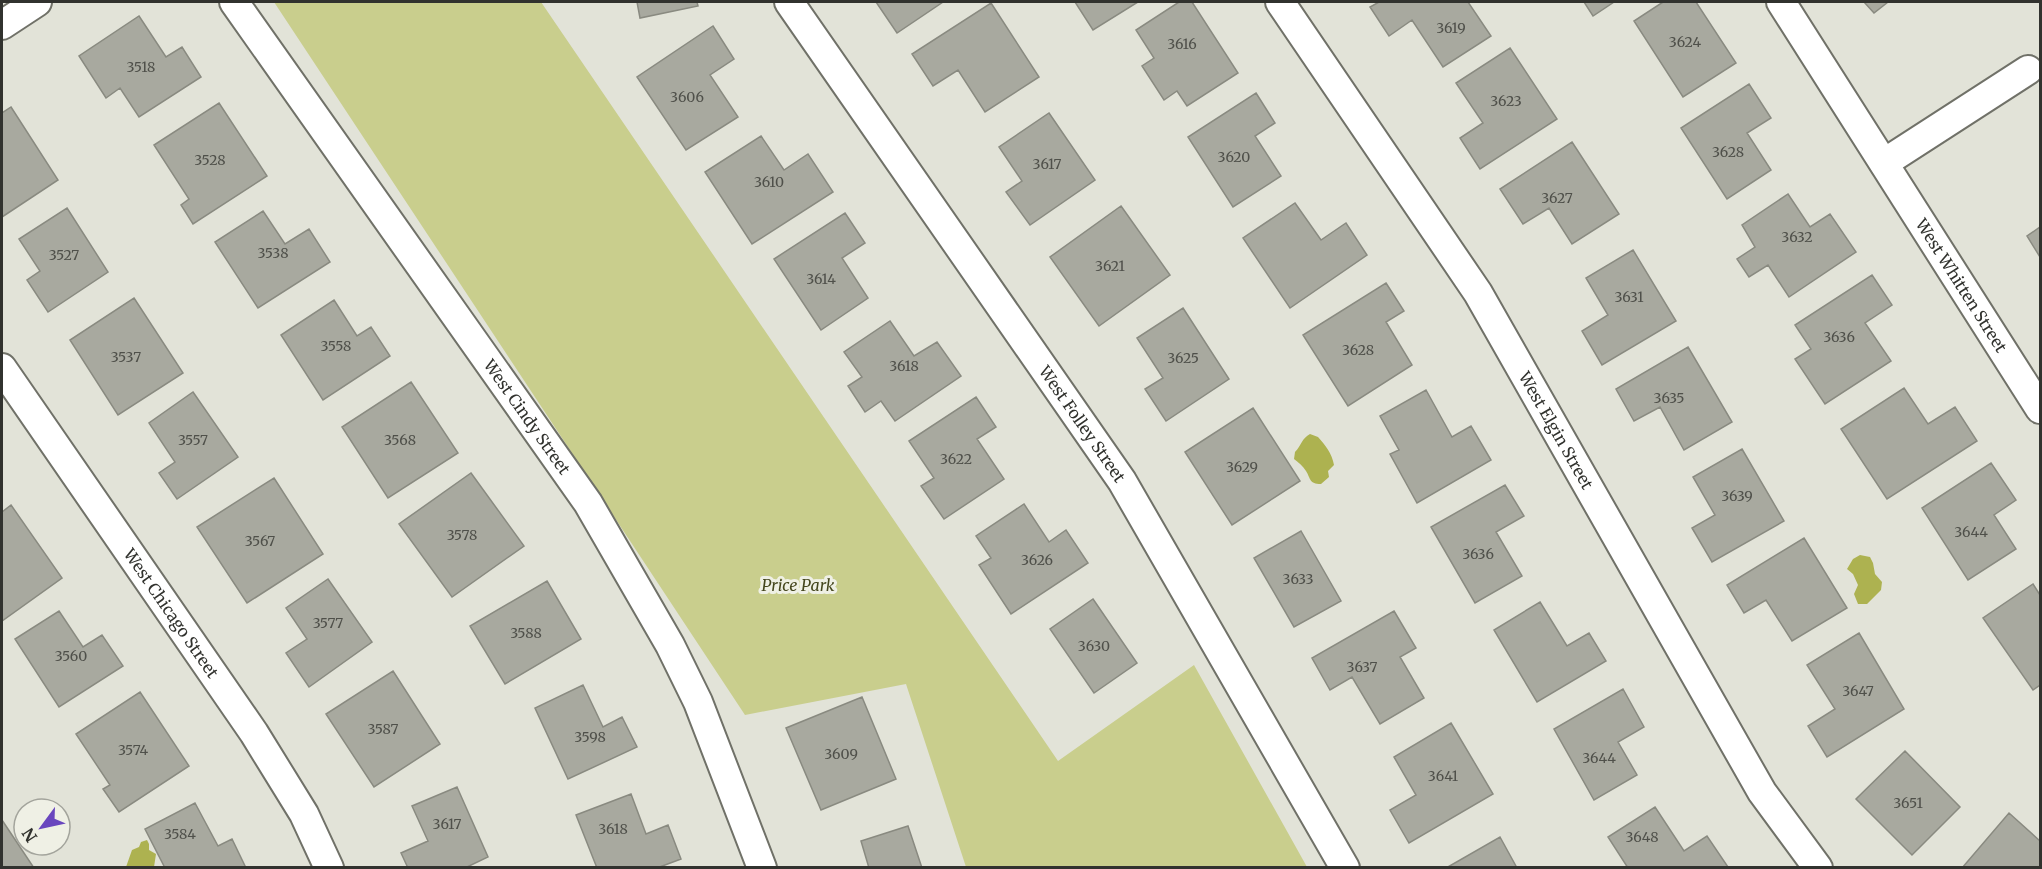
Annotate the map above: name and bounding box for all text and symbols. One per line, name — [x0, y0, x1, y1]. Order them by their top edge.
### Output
house number: 3619 — [1436, 19, 1466, 37]
house number: 3624 — [1669, 33, 1701, 51]
house number: 3616 — [1167, 35, 1197, 53]
house number: 3518 — [127, 58, 155, 76]
house number: 3606 — [670, 88, 704, 106]
house number: 3623 — [1490, 92, 1522, 110]
house number: 3628 — [1712, 143, 1744, 161]
house number: 3620 — [1218, 148, 1250, 166]
house number: 3528 — [194, 151, 226, 169]
house number: 3617 — [1033, 155, 1061, 173]
house number: 3610 — [754, 173, 784, 191]
house number: 3627 — [1541, 189, 1573, 207]
street label: West Whitten Street — [1911, 214, 2012, 357]
house number: 3632 — [1781, 228, 1813, 246]
house number: 3538 — [258, 244, 288, 262]
house number: 3527 — [49, 246, 79, 264]
house number: 3621 — [1095, 257, 1125, 275]
house number: 3614 — [806, 270, 836, 288]
house number: 3631 — [1614, 288, 1644, 306]
house number: 3636 — [1823, 328, 1855, 346]
house number: 3558 — [321, 337, 351, 355]
house number: 3628 — [1342, 341, 1374, 359]
house number: 3537 — [111, 348, 141, 366]
house number: 3625 — [1167, 349, 1199, 367]
street label: West Cindy Street — [479, 355, 575, 479]
house number: 3618 — [889, 357, 919, 375]
street label: West Folley Street — [1034, 361, 1130, 487]
street label: West Elgin Street — [1514, 367, 1598, 493]
house number: 3635 — [1654, 389, 1684, 407]
house number: 3557 — [178, 431, 208, 449]
house number: 3568 — [384, 431, 416, 449]
house number: 3622 — [940, 450, 972, 468]
house number: 3629 — [1226, 458, 1258, 476]
house number: 3639 — [1721, 487, 1753, 505]
house number: 3644 — [1954, 523, 1988, 541]
house number: 3578 — [447, 526, 477, 544]
house number: 3567 — [245, 532, 275, 550]
street label: West Chicago Street — [119, 544, 223, 682]
house number: 3636 — [1462, 545, 1494, 563]
house number: 3626 — [1021, 551, 1053, 569]
house number: 3633 — [1283, 570, 1313, 588]
park label: Price Park — [761, 575, 835, 595]
house number: 3577 — [313, 614, 343, 632]
house number: 3588 — [510, 624, 542, 642]
house number: 3630 — [1078, 637, 1110, 655]
house number: 3560 — [55, 647, 87, 665]
house number: 3637 — [1347, 658, 1377, 676]
house number: 3647 — [1842, 682, 1874, 700]
house number: 3587 — [367, 720, 399, 738]
house number: 3598 — [574, 728, 606, 746]
house number: 3574 — [118, 741, 148, 759]
house number: 3609 — [824, 745, 858, 763]
house number: 3644 — [1582, 749, 1616, 767]
house number: 3641 — [1428, 767, 1458, 785]
house number: 3651 — [1893, 794, 1923, 812]
north arrow — [12, 797, 72, 857]
house number: 3617 — [433, 815, 461, 833]
house number: 3618 — [598, 820, 628, 838]
text: N — [17, 824, 41, 846]
house number: 3584 — [164, 825, 196, 843]
house number: 3648 — [1625, 828, 1659, 846]

